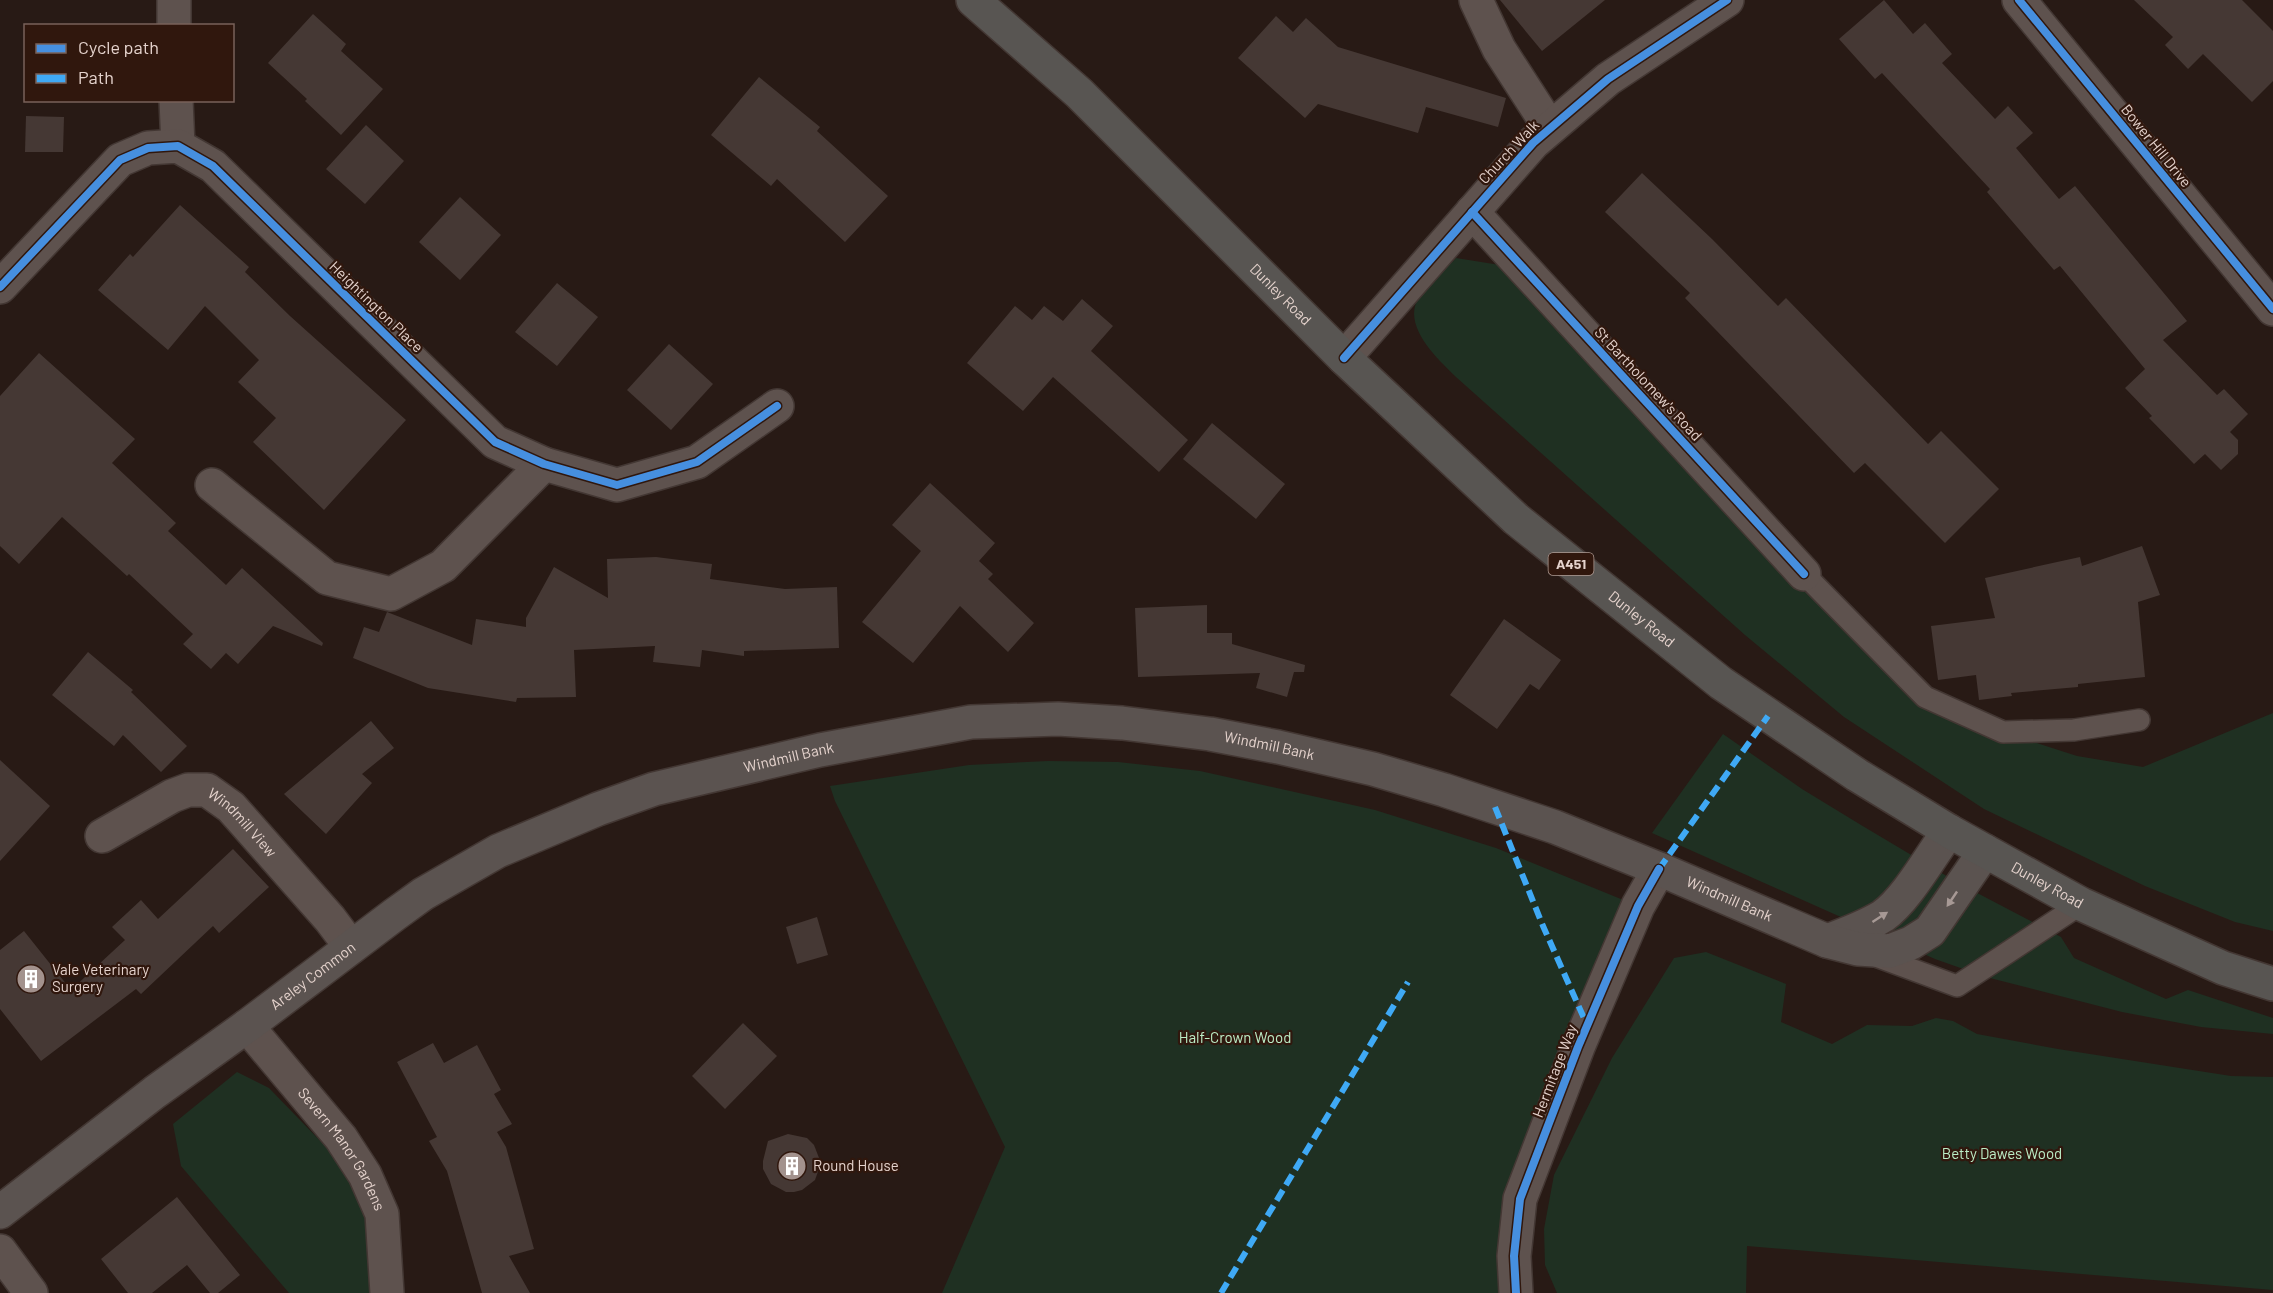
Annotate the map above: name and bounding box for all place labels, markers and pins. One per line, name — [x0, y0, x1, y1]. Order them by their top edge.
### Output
place label: Vale Veterinary Surgery — [52, 960, 149, 995]
building icon: Vale Veterinary Surgery — [15, 963, 47, 995]
building icon: Round House — [776, 1150, 808, 1182]
place label: Round House — [813, 1156, 899, 1174]

